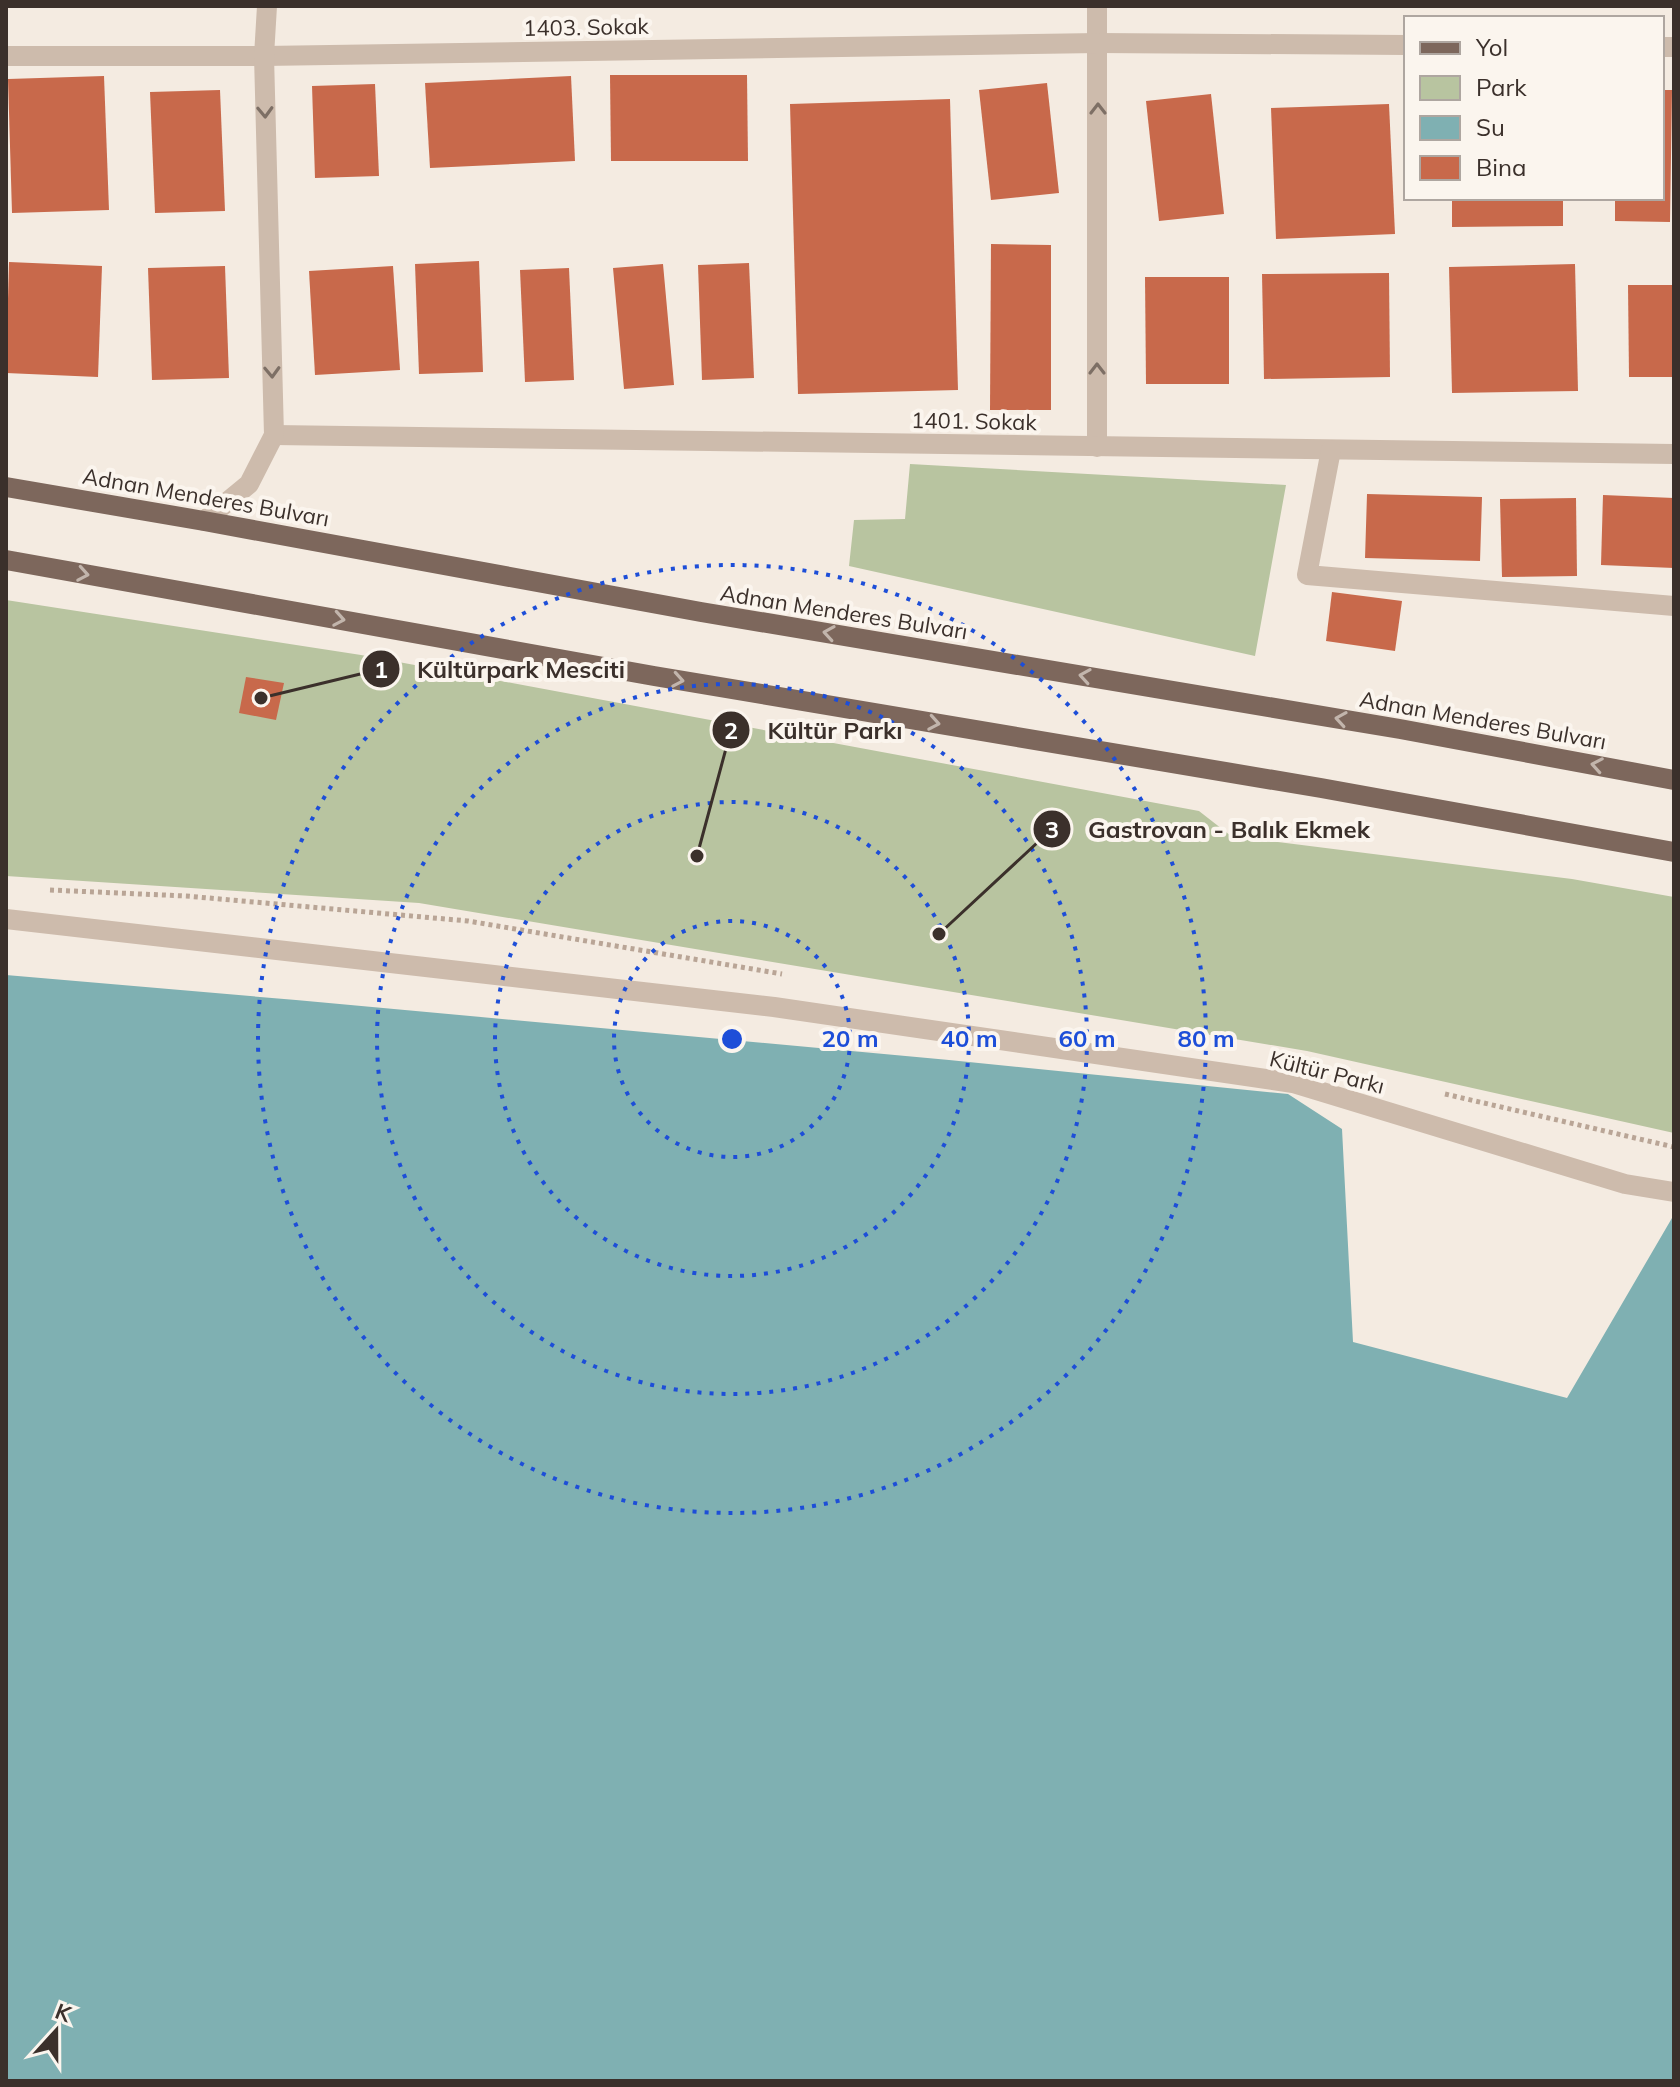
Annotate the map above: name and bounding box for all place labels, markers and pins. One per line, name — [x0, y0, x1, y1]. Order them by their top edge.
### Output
callout: Kültürpark Mesciti — [361, 645, 641, 693]
callout: Kültür Parkı — [711, 706, 918, 754]
callout: Gastrovan - Balık Ekmek — [1032, 805, 1386, 853]
centre of rings — [718, 1025, 746, 1053]

